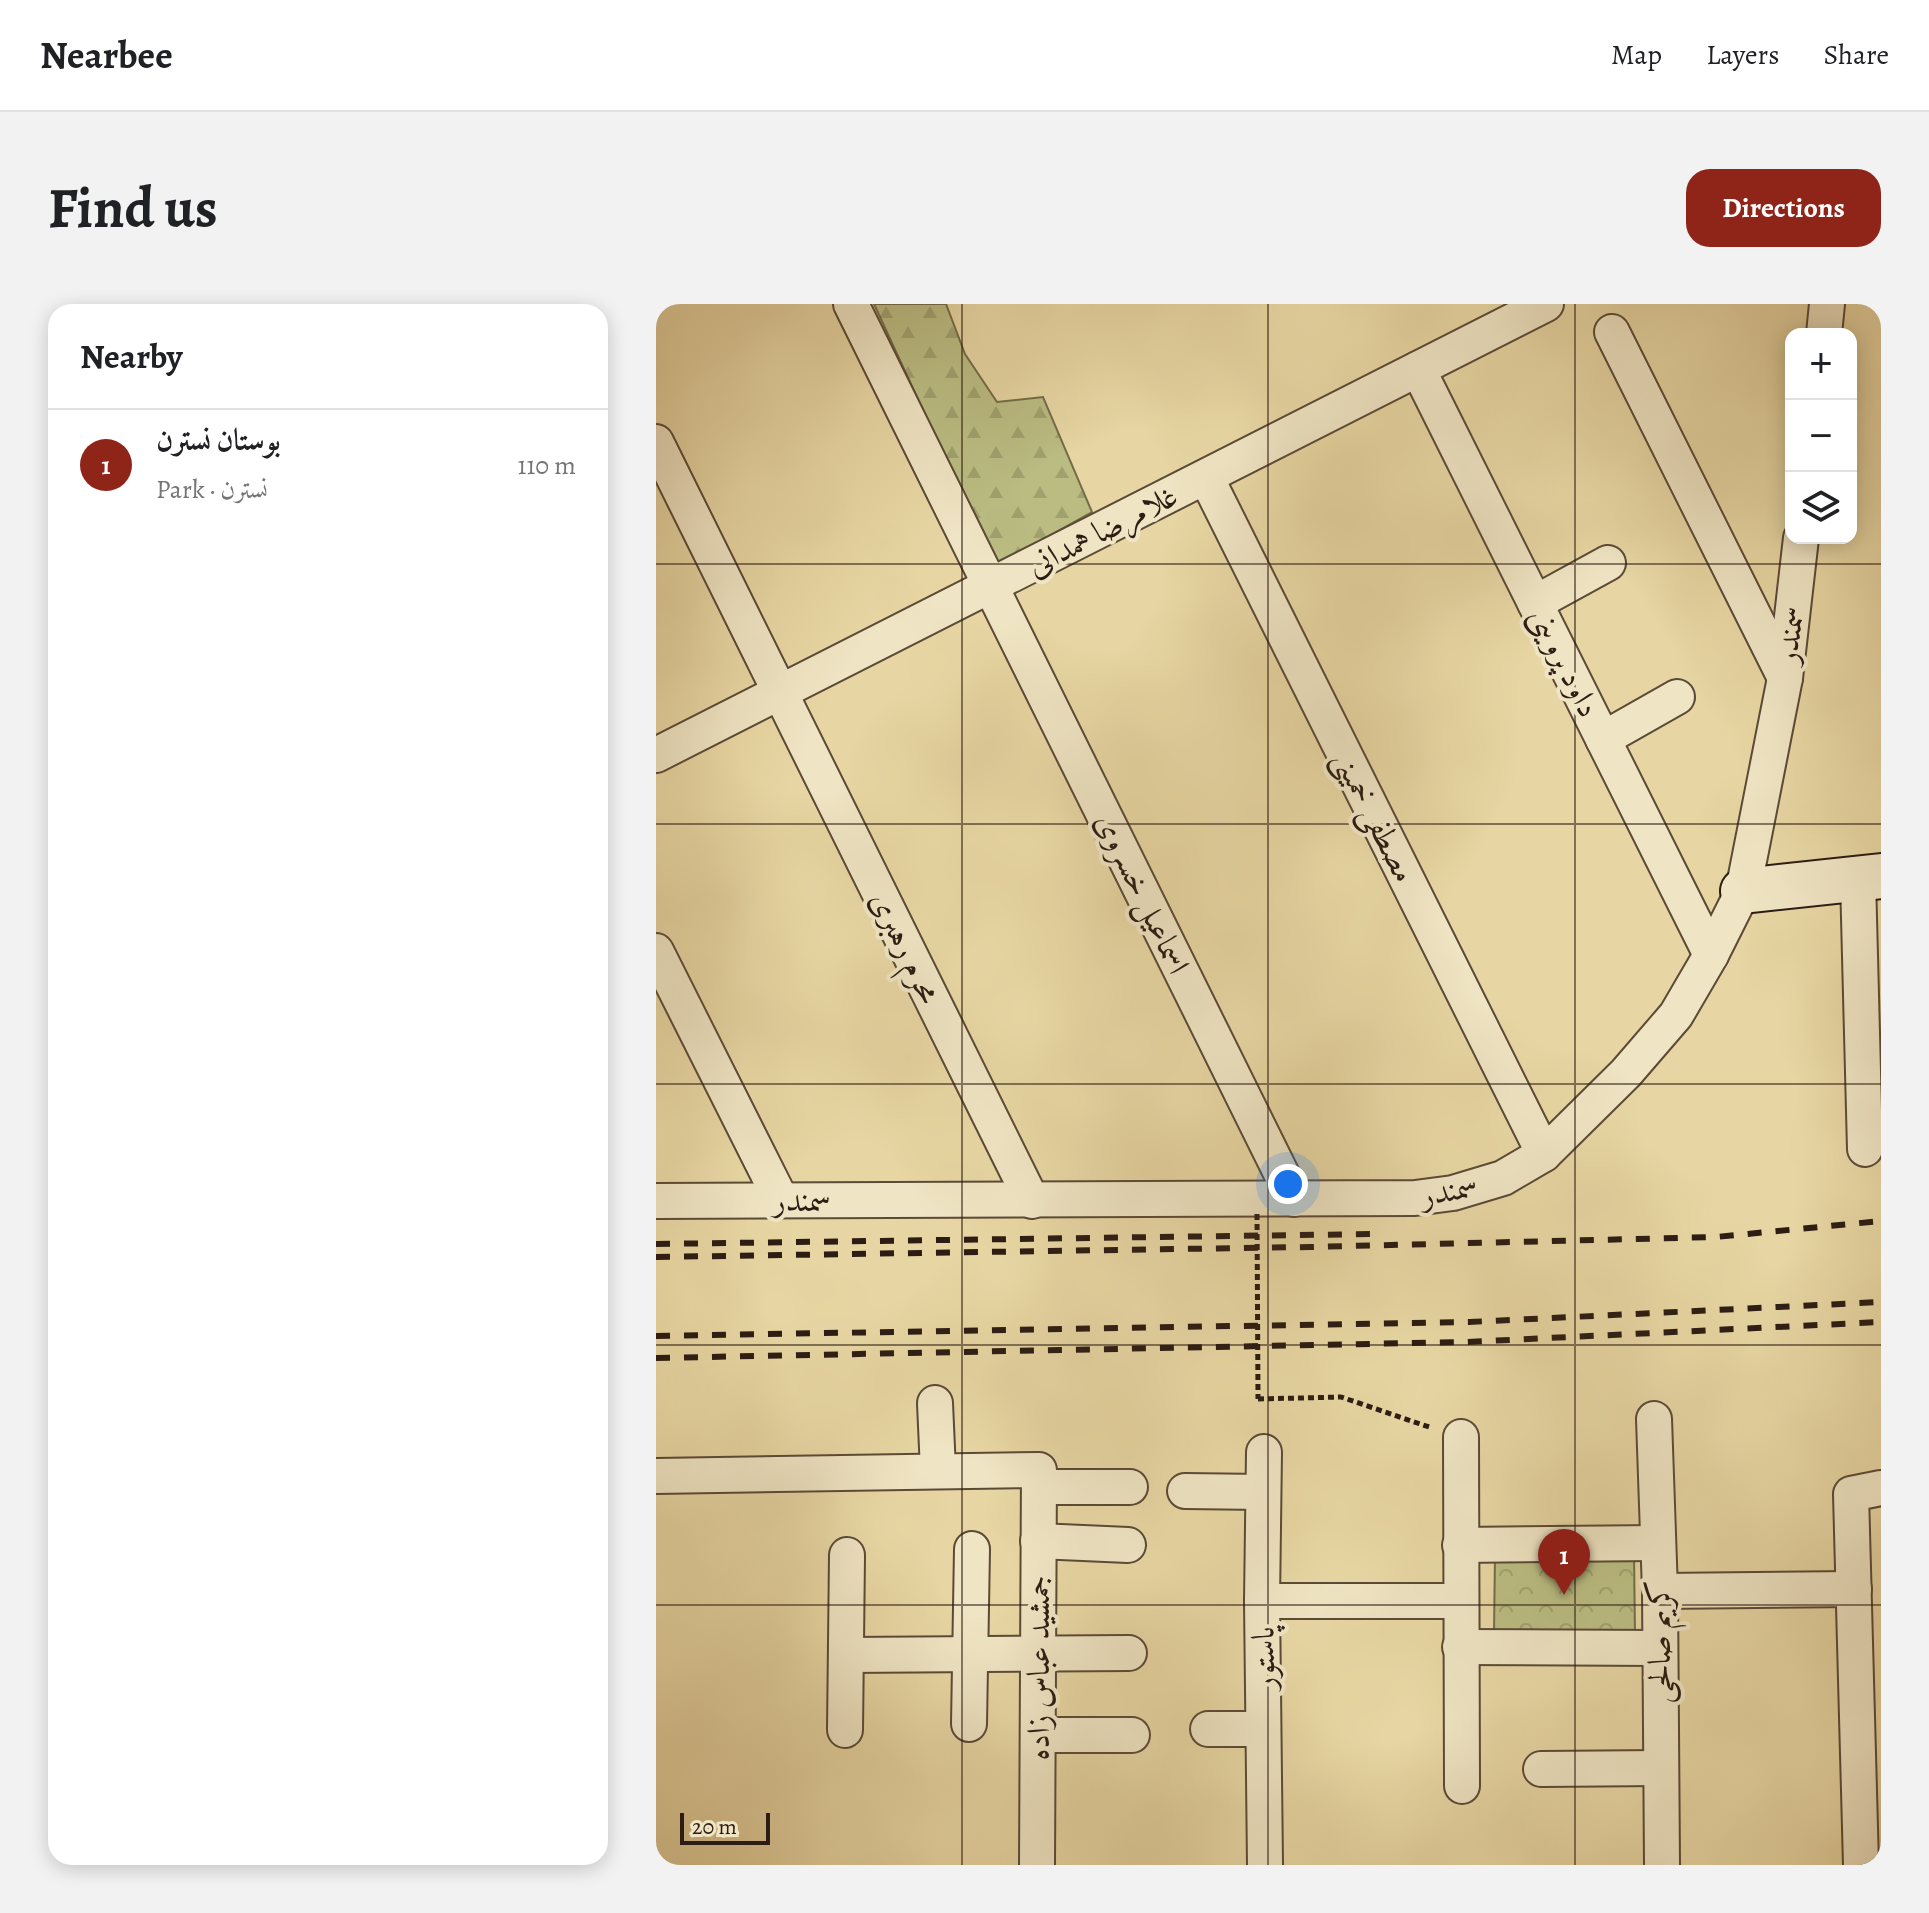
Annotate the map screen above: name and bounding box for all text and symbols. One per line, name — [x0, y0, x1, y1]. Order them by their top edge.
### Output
text: Nearbee — [40, 29, 173, 81]
text: Map — [1611, 36, 1662, 74]
text: Layers — [1706, 36, 1779, 74]
text: Share — [1823, 36, 1889, 74]
button: Directions — [1686, 169, 1881, 247]
text: Find us — [48, 170, 218, 246]
map controls — [1785, 328, 1857, 544]
button: + — [1785, 328, 1857, 400]
text: Nearby — [80, 333, 183, 380]
button: − — [1785, 400, 1857, 472]
text: بوستان نسترن — [156, 420, 281, 460]
text: 1 — [101, 448, 111, 483]
text: 110 m — [518, 448, 576, 483]
text: Park · نسترن — [156, 472, 268, 507]
button: layers — [1785, 472, 1857, 544]
street label: غلامرضا همدانی — [1019, 473, 1185, 587]
street label: داود پروینی — [1519, 599, 1611, 725]
street label: سمندر — [1763, 604, 1814, 669]
street label: مصطفی خمینی — [1322, 742, 1427, 890]
street label: اسماعیل خسروی — [1084, 805, 1201, 982]
street label: محرم رهبری — [854, 883, 952, 1013]
street label: سمندر — [1413, 1163, 1482, 1218]
your location — [1268, 1164, 1308, 1204]
street label: سمندر — [770, 1178, 831, 1222]
pin: 1 — [1538, 1529, 1590, 1595]
street label: جمشید عباس زاده — [1016, 1575, 1060, 1761]
street label: کریم صالحی — [1637, 1580, 1687, 1704]
street label: پاستور — [1240, 1624, 1287, 1693]
scale bar — [680, 1809, 770, 1845]
text: 20 m — [692, 1812, 737, 1842]

